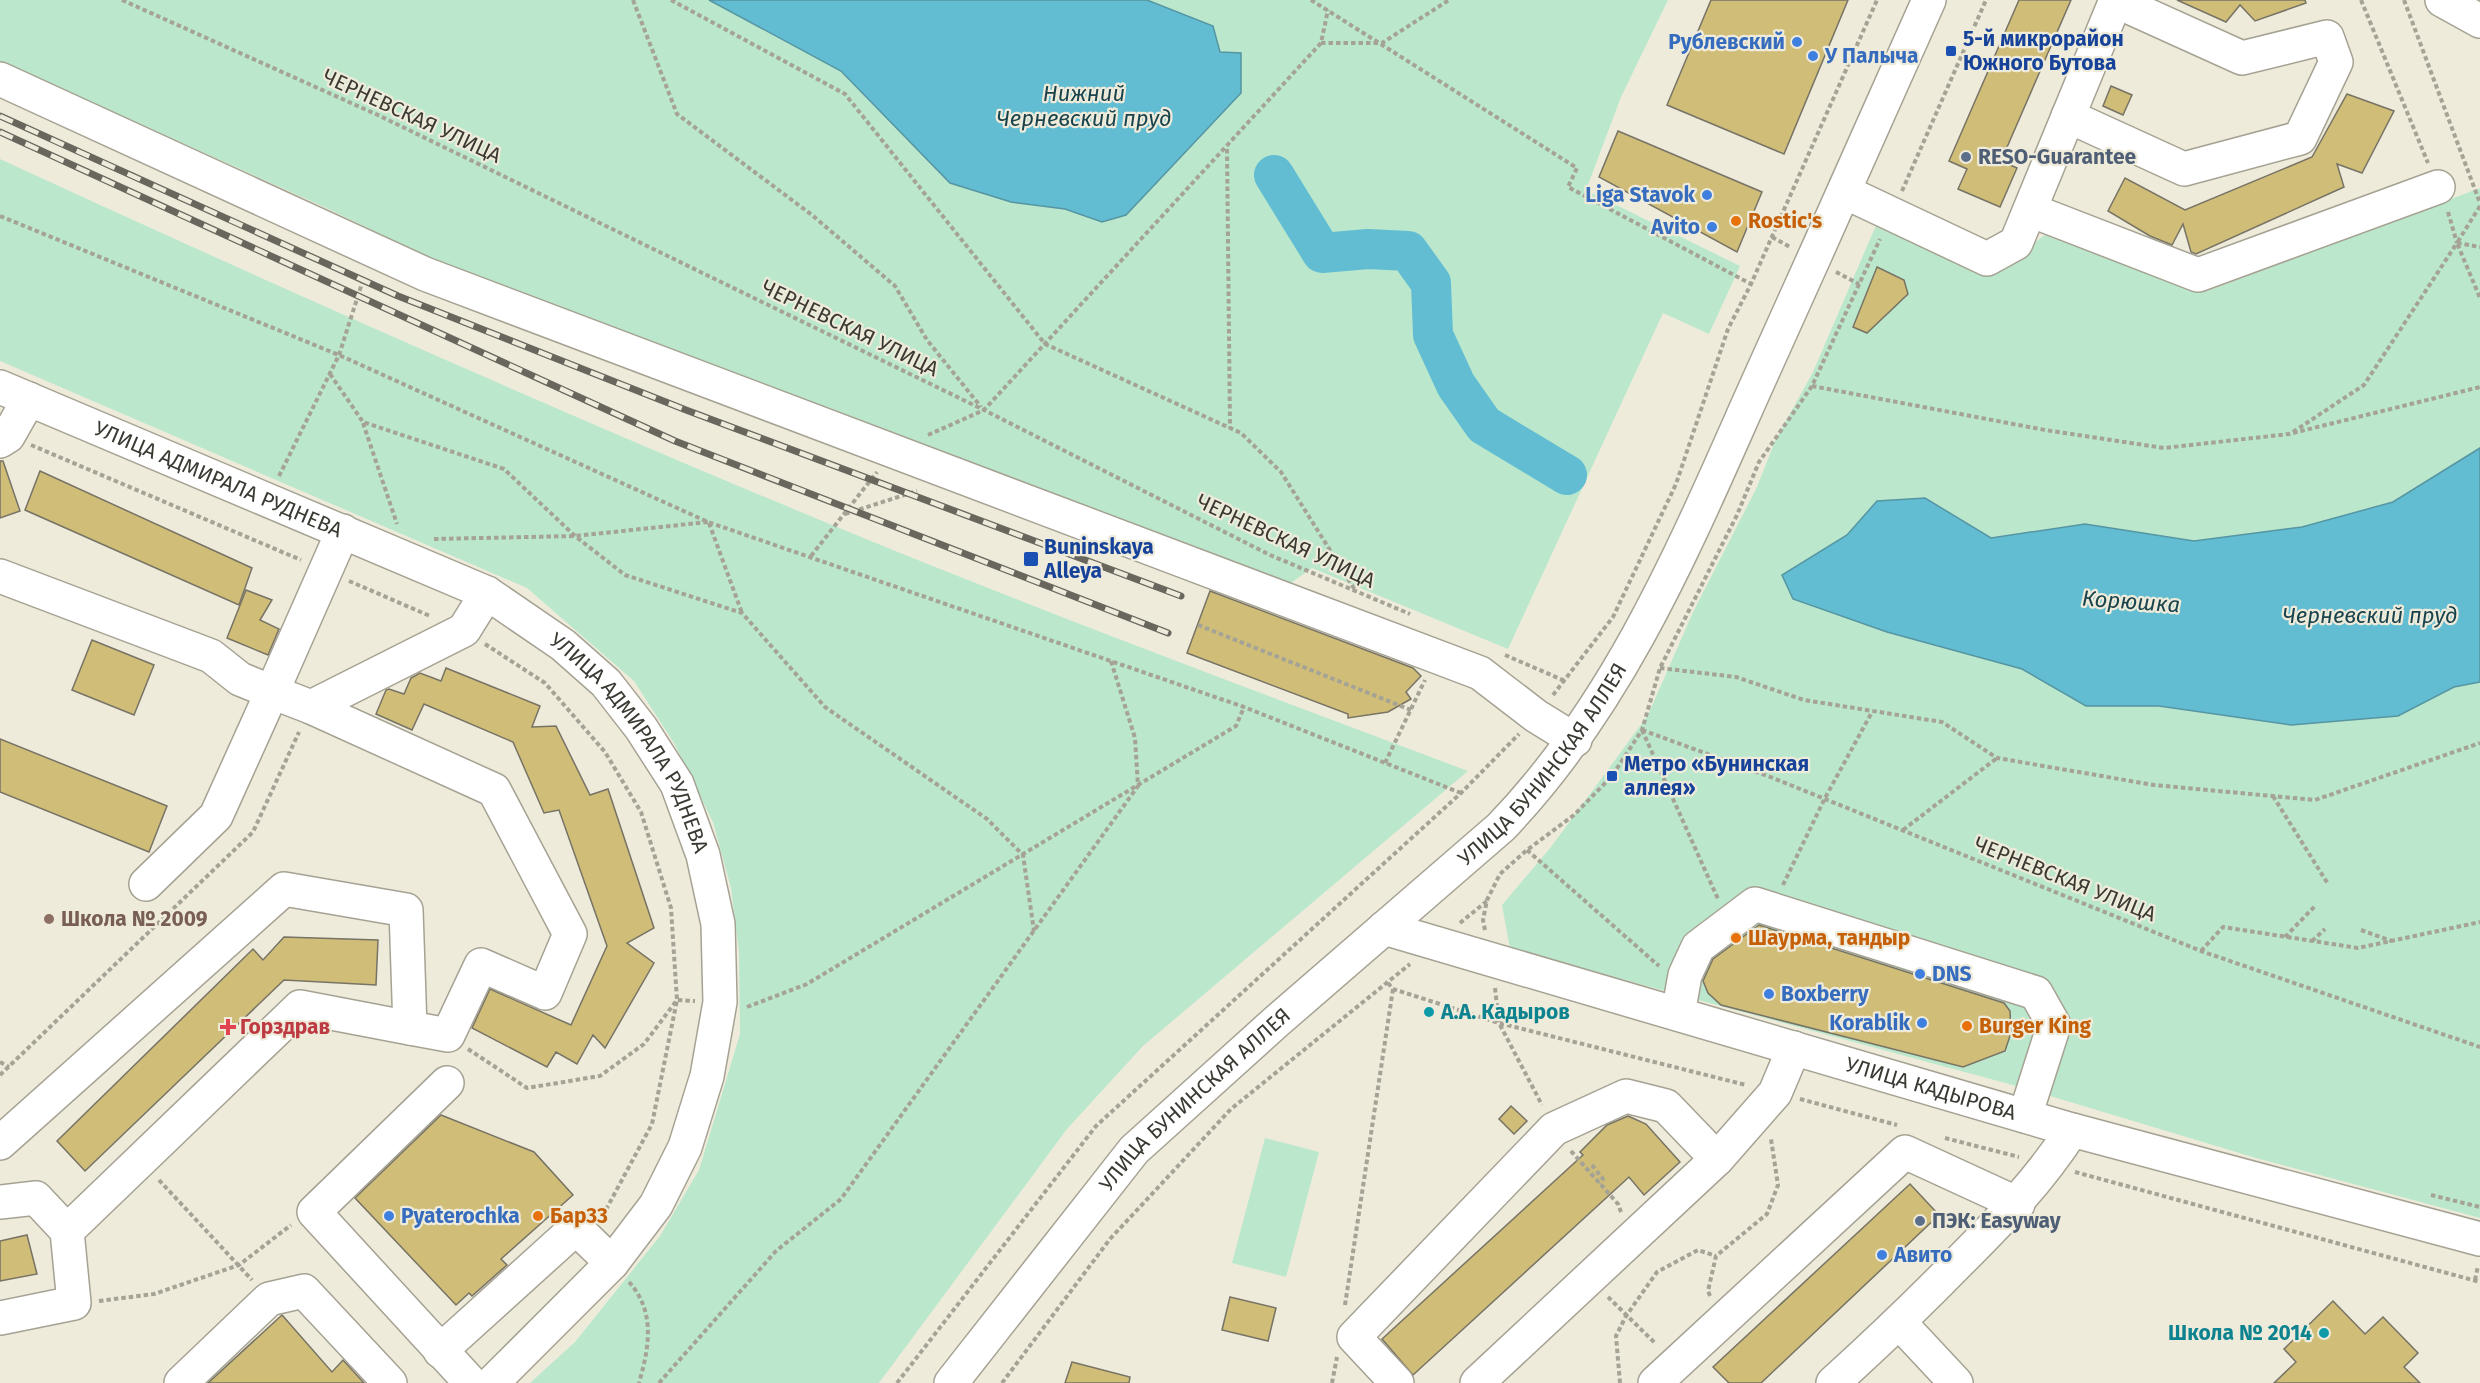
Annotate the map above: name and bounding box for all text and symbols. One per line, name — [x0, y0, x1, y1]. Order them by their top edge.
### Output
place label: 5-й микрорайон Южного Бутова — [1963, 26, 2124, 76]
place label: Рублевский — [1668, 29, 1785, 55]
marker: Рублевский — [1790, 35, 1804, 49]
place label: У Палыча — [1824, 43, 1919, 69]
marker: 5-й микрорайон Южного Бутова — [1944, 44, 1958, 58]
marker: У Палыча — [1806, 49, 1820, 63]
street label: ЧЕРНЕВСКАЯ УЛИЦА — [319, 63, 505, 169]
water label: Нижний Черневский пруд — [997, 80, 1171, 132]
place label: RESO-Guarantee — [1978, 144, 2137, 170]
marker: RESO-Guarantee — [1959, 150, 1973, 164]
place label: Liga Stavok — [1585, 182, 1695, 208]
marker: Liga Stavok — [1700, 188, 1714, 202]
place label: Rostic's — [1748, 208, 1822, 234]
place label: Avito — [1650, 214, 1700, 240]
marker: Rostic's — [1729, 214, 1743, 228]
marker: Avito — [1705, 220, 1719, 234]
street label: ЧЕРНЕВСКАЯ УЛИЦА — [757, 274, 943, 382]
street label: УЛИЦА АДМИРАЛА РУДНЕВА — [91, 415, 346, 543]
street label: ЧЕРНЕВСКАЯ УЛИЦА — [1193, 488, 1379, 594]
place label: Buninskaya Alleya — [1043, 534, 1154, 584]
marker: Buninskaya Alleya — [1022, 550, 1040, 568]
water label: Корюшка — [2081, 585, 2181, 618]
water label: Черневский пруд — [2283, 602, 2457, 629]
street label: УЛИЦА АДМИРАЛА РУДНЕВА — [545, 627, 714, 856]
street label: УЛИЦА БУНИНСКАЯ АЛЛЕЯ — [1453, 658, 1633, 871]
place label: Метро «Бунинская аллея» — [1624, 751, 1809, 801]
marker: Метро «Бунинская аллея» — [1605, 769, 1619, 783]
street label: ЧЕРНЕВСКАЯ УЛИЦА — [1970, 831, 2160, 927]
place label: Школа № 2009 — [61, 906, 208, 932]
marker: Школа № 2009 — [42, 912, 56, 926]
place label: Шаурма, тандыр — [1748, 925, 1910, 951]
marker: Шаурма, тандыр — [1729, 931, 1743, 945]
place label: DNS — [1932, 961, 1972, 987]
marker: DNS — [1913, 967, 1927, 981]
place label: Boxberry — [1781, 981, 1869, 1007]
marker: Boxberry — [1762, 987, 1776, 1001]
place label: А.А. Кадыров — [1440, 999, 1570, 1025]
street label: УЛИЦА БУНИНСКАЯ АЛЛЕЯ — [1094, 1002, 1296, 1196]
marker: А.А. Кадыров — [1422, 1005, 1436, 1019]
place label: Korablik — [1829, 1010, 1910, 1036]
place label: Burger King — [1979, 1013, 2092, 1039]
place label: Горздрав — [240, 1014, 330, 1040]
marker: Korablik — [1915, 1016, 1929, 1030]
marker: Burger King — [1960, 1019, 1974, 1033]
marker: Горздрав — [221, 1020, 235, 1034]
street label: УЛИЦА КАДЫРОВА — [1843, 1051, 2019, 1126]
place label: Pyaterochka — [401, 1203, 520, 1229]
place label: Бар33 — [550, 1203, 608, 1229]
place label: ПЭК: Easyway — [1932, 1208, 2061, 1234]
marker: Pyaterochka — [382, 1209, 396, 1223]
marker: Бар33 — [531, 1209, 545, 1223]
marker: ПЭК: Easyway — [1913, 1214, 1927, 1228]
place label: Авито — [1893, 1242, 1952, 1268]
marker: Авито — [1875, 1248, 1889, 1262]
place label: Школа № 2014 — [2168, 1320, 2312, 1346]
marker: Школа № 2014 — [2317, 1326, 2331, 1340]

